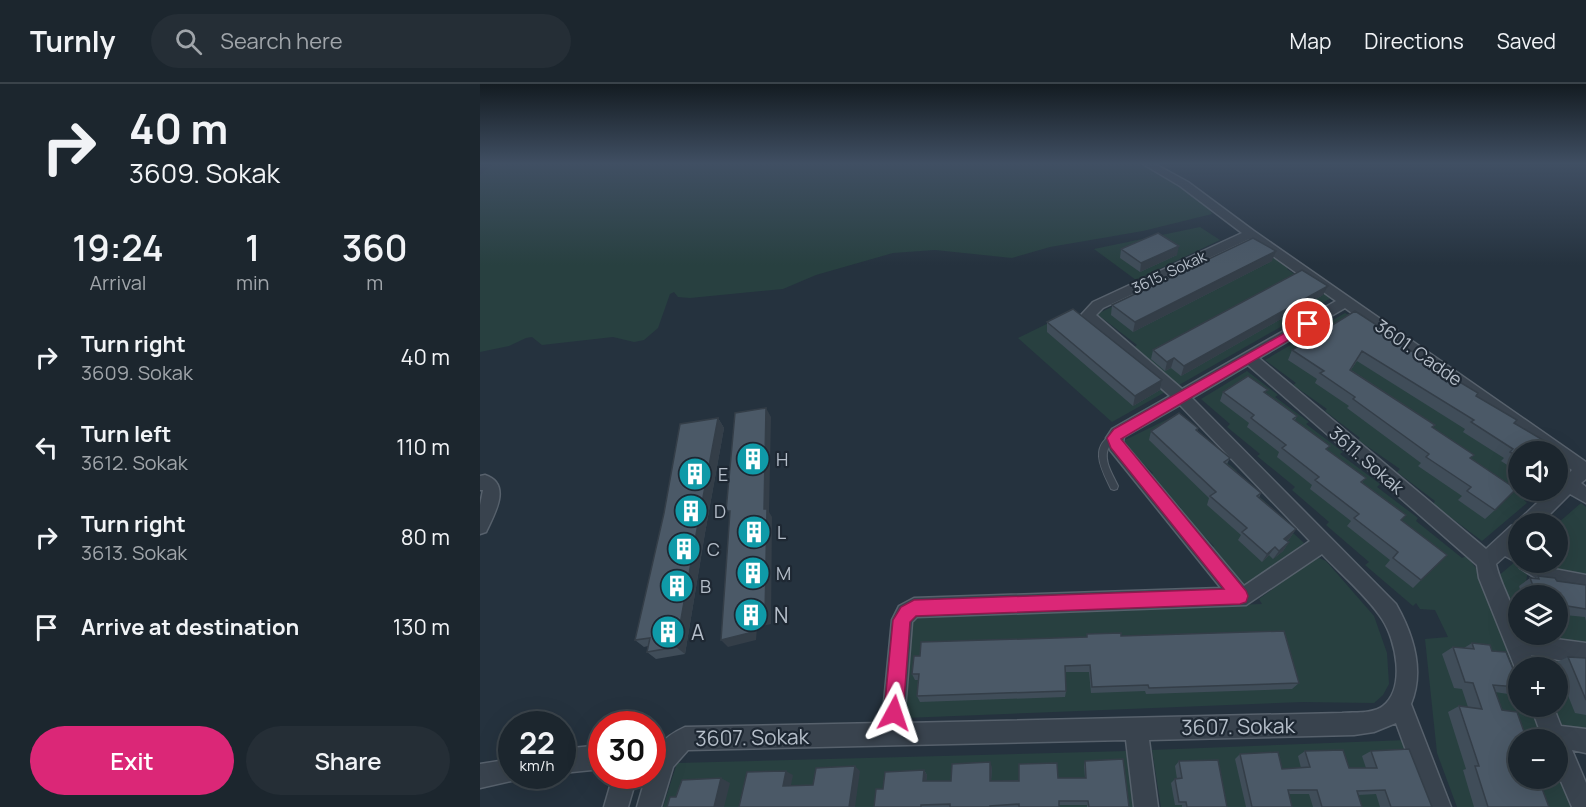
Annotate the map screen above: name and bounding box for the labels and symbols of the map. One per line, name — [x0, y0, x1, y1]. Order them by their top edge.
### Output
street label: 3615. Sokak — [1128, 245, 1210, 298]
pin — [1282, 298, 1333, 349]
street label: 3601. Cadde — [1371, 313, 1467, 391]
street label: 3611. Sokak — [1324, 421, 1410, 500]
building icon: H — [735, 441, 771, 477]
place label: H — [776, 447, 788, 471]
building icon: E — [677, 456, 713, 492]
place label: E — [718, 462, 728, 486]
building icon: D — [673, 493, 709, 529]
place label: D — [714, 499, 726, 523]
building icon: L — [736, 514, 772, 550]
place label: L — [777, 520, 786, 544]
building icon: C — [666, 531, 702, 567]
place label: C — [707, 537, 720, 561]
building icon: M — [735, 555, 771, 591]
place label: M — [776, 561, 791, 585]
building icon: B — [659, 568, 695, 604]
place label: B — [700, 574, 711, 598]
building icon: N — [733, 597, 769, 633]
place label: N — [774, 601, 788, 629]
building icon: A — [650, 614, 686, 650]
place label: A — [691, 618, 704, 646]
position arrow — [862, 681, 926, 745]
speed limit sign: 30 — [588, 711, 666, 789]
street label: 3607. Sokak — [1181, 711, 1296, 741]
street label: 3607. Sokak — [695, 722, 810, 752]

